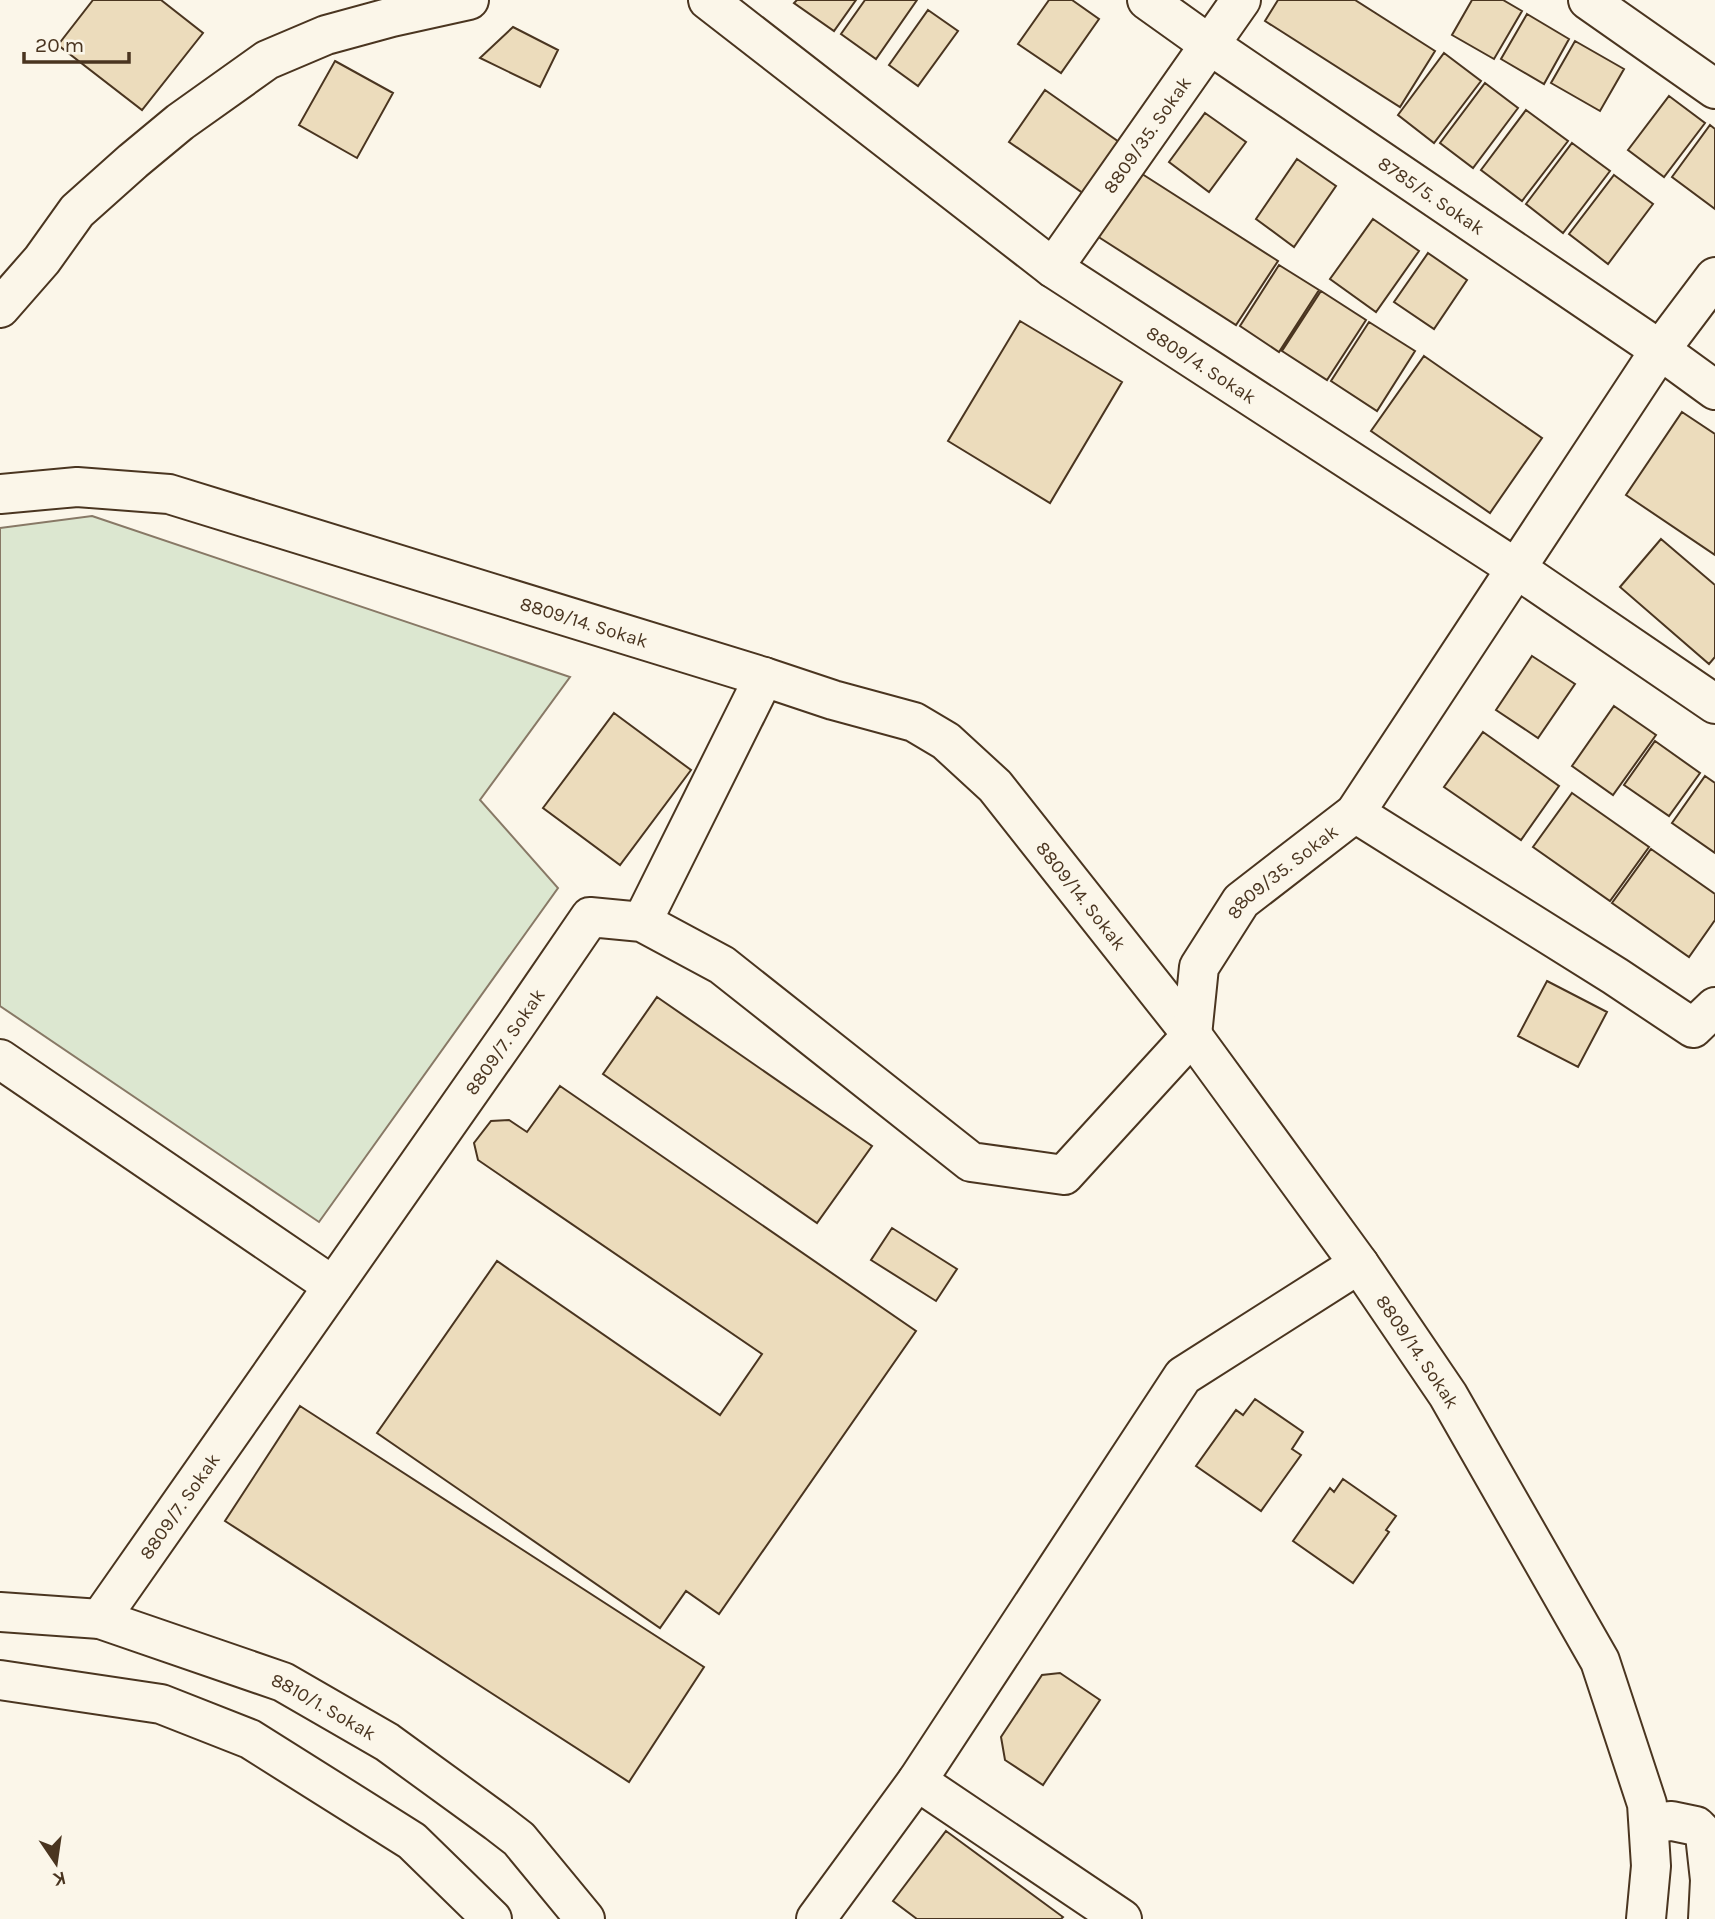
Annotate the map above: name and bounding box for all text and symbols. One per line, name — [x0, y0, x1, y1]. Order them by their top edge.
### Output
scale bar — [24, 21, 130, 65]
text: 20 m — [35, 33, 84, 57]
street label: 8809/35. Sokak — [1099, 72, 1196, 198]
street label: 8785/5. Sokak — [1374, 152, 1489, 240]
street label: 8809/4. Sokak — [1142, 322, 1260, 409]
street label: 8809/14. Sokak — [517, 593, 651, 653]
street label: 8809/35. Sokak — [1223, 820, 1343, 923]
street label: 8809/14. Sokak — [1031, 837, 1131, 955]
street label: 8809/7. Sokak — [461, 984, 550, 1099]
street label: 8809/14. Sokak — [1371, 1291, 1463, 1413]
street label: 8809/7. Sokak — [135, 1449, 225, 1564]
street label: 8810/1. Sokak — [268, 1669, 380, 1745]
north arrow — [21, 1828, 91, 1898]
text: K — [51, 1866, 68, 1891]

